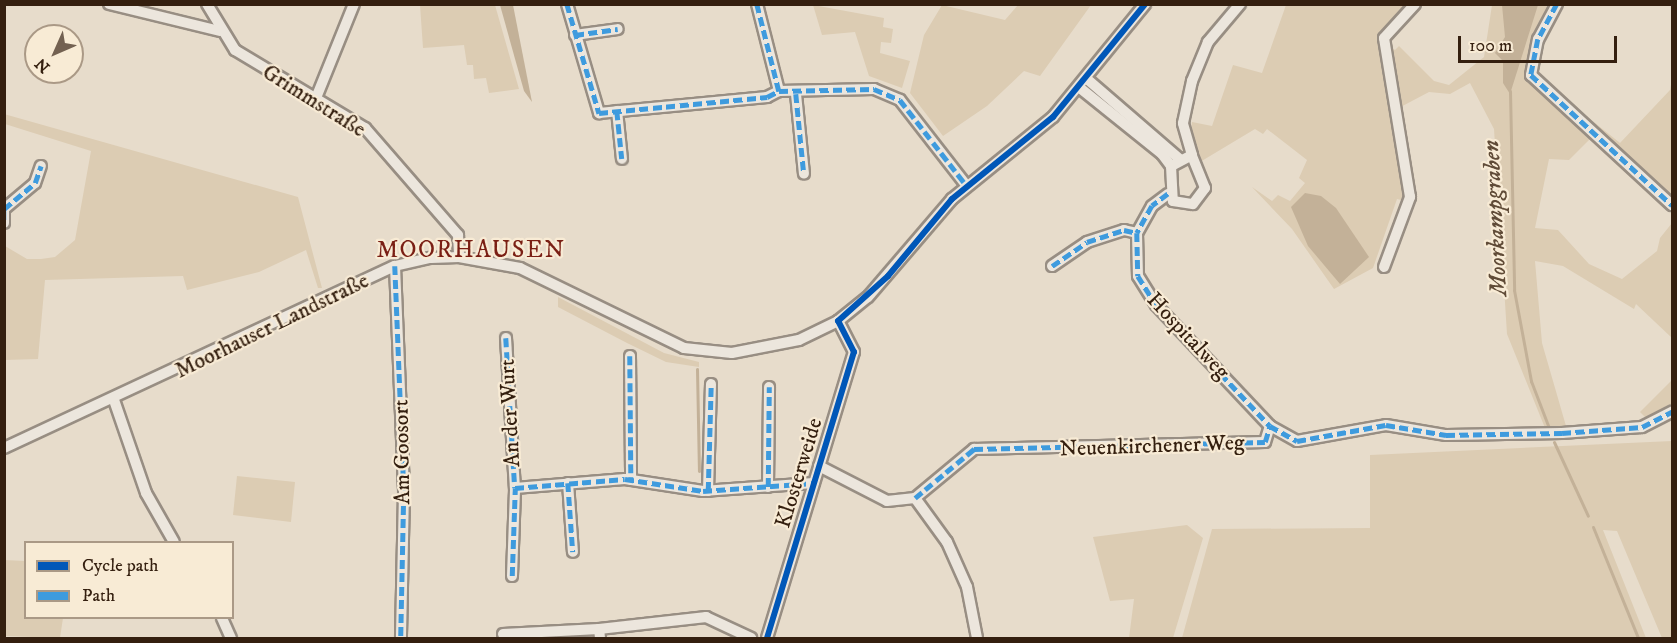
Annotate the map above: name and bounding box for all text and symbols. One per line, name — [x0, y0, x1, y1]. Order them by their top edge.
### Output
north arrow — [24, 24, 84, 84]
scale bar — [1461, 24, 1620, 62]
text: 100 m — [1469, 35, 1512, 57]
text: N — [31, 54, 54, 77]
street label: Grimmstraße — [258, 59, 370, 143]
water label: Moorkampgraben — [1478, 139, 1514, 297]
district label: MOORHAUSEN — [376, 237, 566, 265]
street label: Moorhauser Landstraße — [171, 268, 373, 384]
street label: Hospitalweg — [1141, 287, 1235, 385]
street label: An der Wurt — [494, 358, 526, 468]
street label: Am Goosort — [388, 399, 416, 505]
street label: Klosterweide — [770, 415, 828, 531]
street label: Neuenkirchener Weg — [1059, 430, 1245, 462]
legend — [24, 541, 234, 619]
text: Cycle path — [82, 555, 159, 577]
text: Path — [82, 585, 115, 607]

